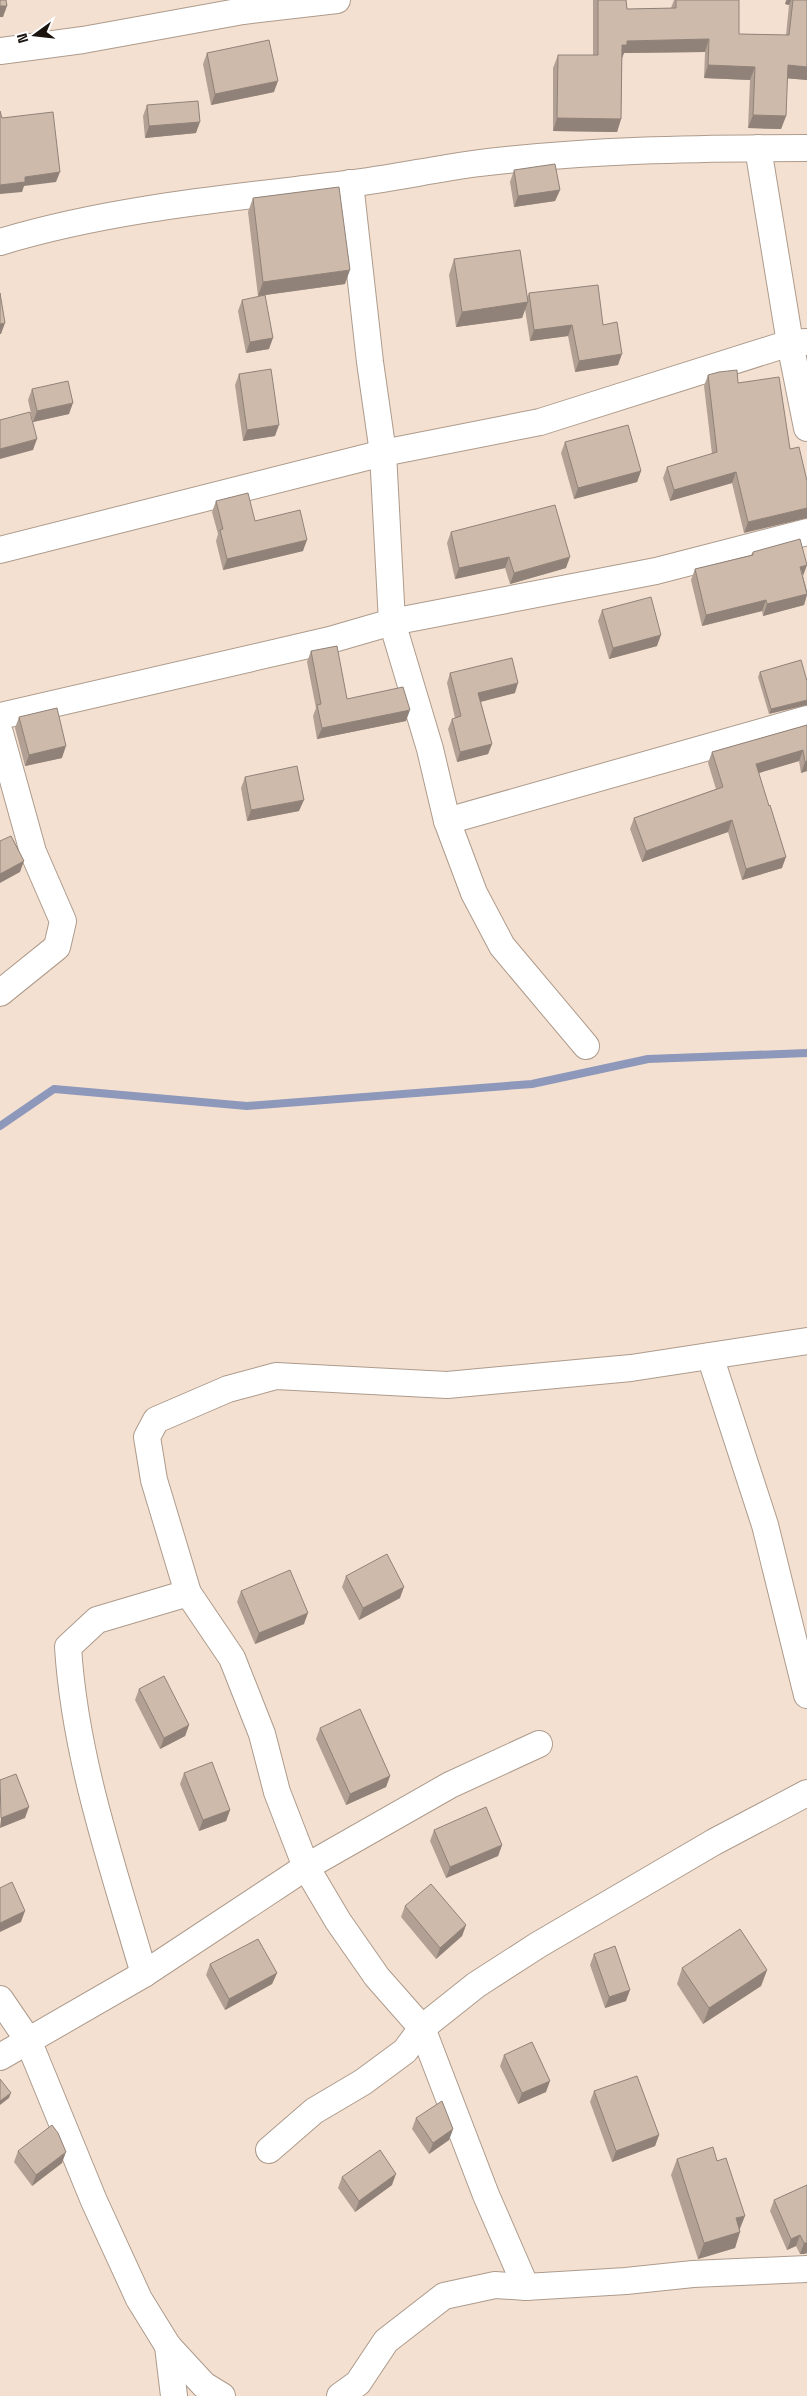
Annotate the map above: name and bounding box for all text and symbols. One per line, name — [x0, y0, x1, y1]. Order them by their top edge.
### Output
north arrow — [10, 10, 60, 60]
text: N — [13, 31, 32, 45]

